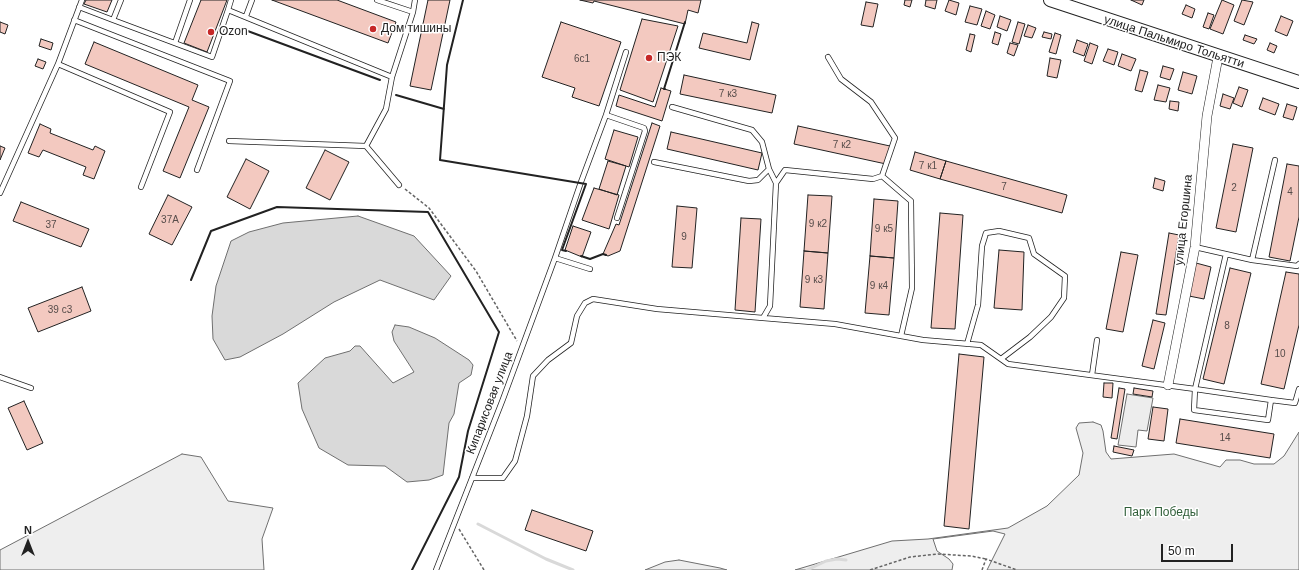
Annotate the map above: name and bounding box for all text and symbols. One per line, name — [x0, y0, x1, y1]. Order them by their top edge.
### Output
street label: улица Пальмиро Тольятти — [1102, 12, 1246, 72]
place label: Дом тишины — [381, 22, 451, 36]
marker: Дом тишины — [368, 24, 378, 34]
place label: Ozon — [219, 25, 248, 39]
marker: Ozon — [206, 27, 216, 37]
place label: ПЭК — [657, 51, 681, 65]
house number: 6с1 — [574, 53, 590, 65]
marker: ПЭК — [644, 53, 654, 63]
house number: 7 к3 — [719, 88, 737, 100]
house number: 7 к2 — [833, 139, 851, 151]
house number: 7 к1 — [919, 160, 937, 172]
street label: улица Егоршина — [1172, 174, 1196, 266]
house number: 7 — [1001, 181, 1007, 193]
house number: 2 — [1231, 182, 1237, 194]
house number: 4 — [1287, 186, 1293, 198]
house number: 37А — [161, 214, 179, 226]
house number: 9 к2 — [809, 218, 827, 230]
house number: 37 — [45, 219, 57, 231]
house number: 9 к5 — [875, 223, 893, 235]
house number: 9 — [681, 231, 687, 243]
house number: 9 к3 — [805, 274, 823, 286]
house number: 9 к4 — [870, 280, 888, 292]
house number: 39 с3 — [48, 304, 72, 316]
house number: 8 — [1224, 320, 1230, 332]
house number: 10 — [1274, 348, 1286, 360]
street label: Кипарисовая улица — [464, 350, 516, 456]
house number: 14 — [1219, 432, 1231, 444]
park label: Парк Победы — [1124, 506, 1198, 520]
north arrow — [8, 522, 48, 562]
text: N — [24, 524, 32, 536]
scale bar — [1163, 536, 1235, 562]
text: 50 m — [1168, 544, 1195, 558]

